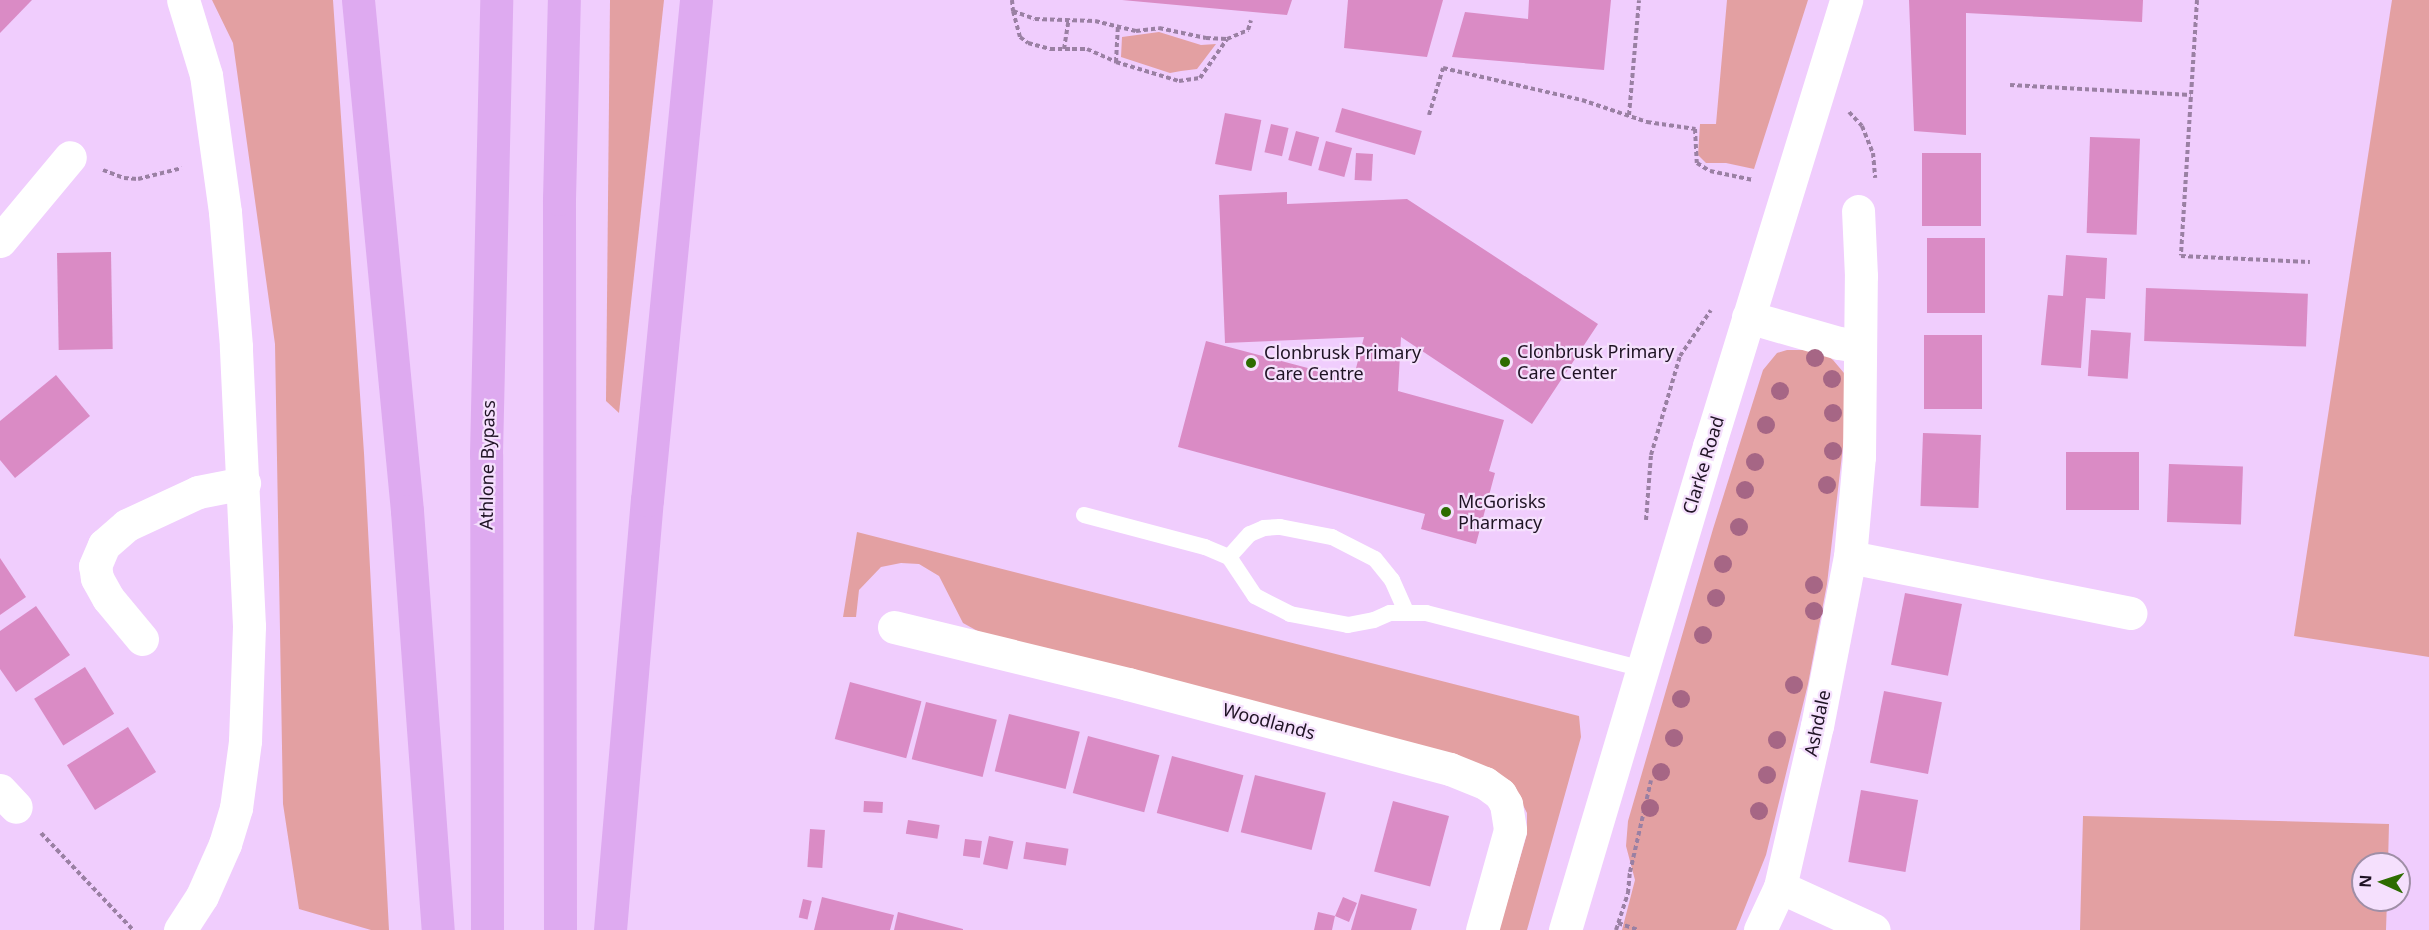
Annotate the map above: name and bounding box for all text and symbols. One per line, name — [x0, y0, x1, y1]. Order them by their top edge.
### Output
place label: Clonbrusk Primary Care Center — [1517, 341, 1674, 384]
place label: Clonbrusk Primary Care Centre — [1264, 342, 1421, 385]
marker: Clonbrusk Primary Care Centre — [1242, 354, 1260, 372]
marker: Clonbrusk Primary Care Center — [1498, 355, 1512, 369]
street label: Athlone Bypass — [475, 400, 499, 530]
street label: Clarke Road — [1678, 413, 1728, 517]
place label: McGorisks Pharmacy — [1458, 491, 1546, 534]
marker: McGorisks Pharmacy — [1439, 505, 1453, 519]
street label: Ashdale — [1799, 688, 1835, 758]
street label: Woodlands — [1220, 698, 1318, 744]
north arrow — [2351, 852, 2411, 912]
text: N — [2354, 874, 2376, 888]

